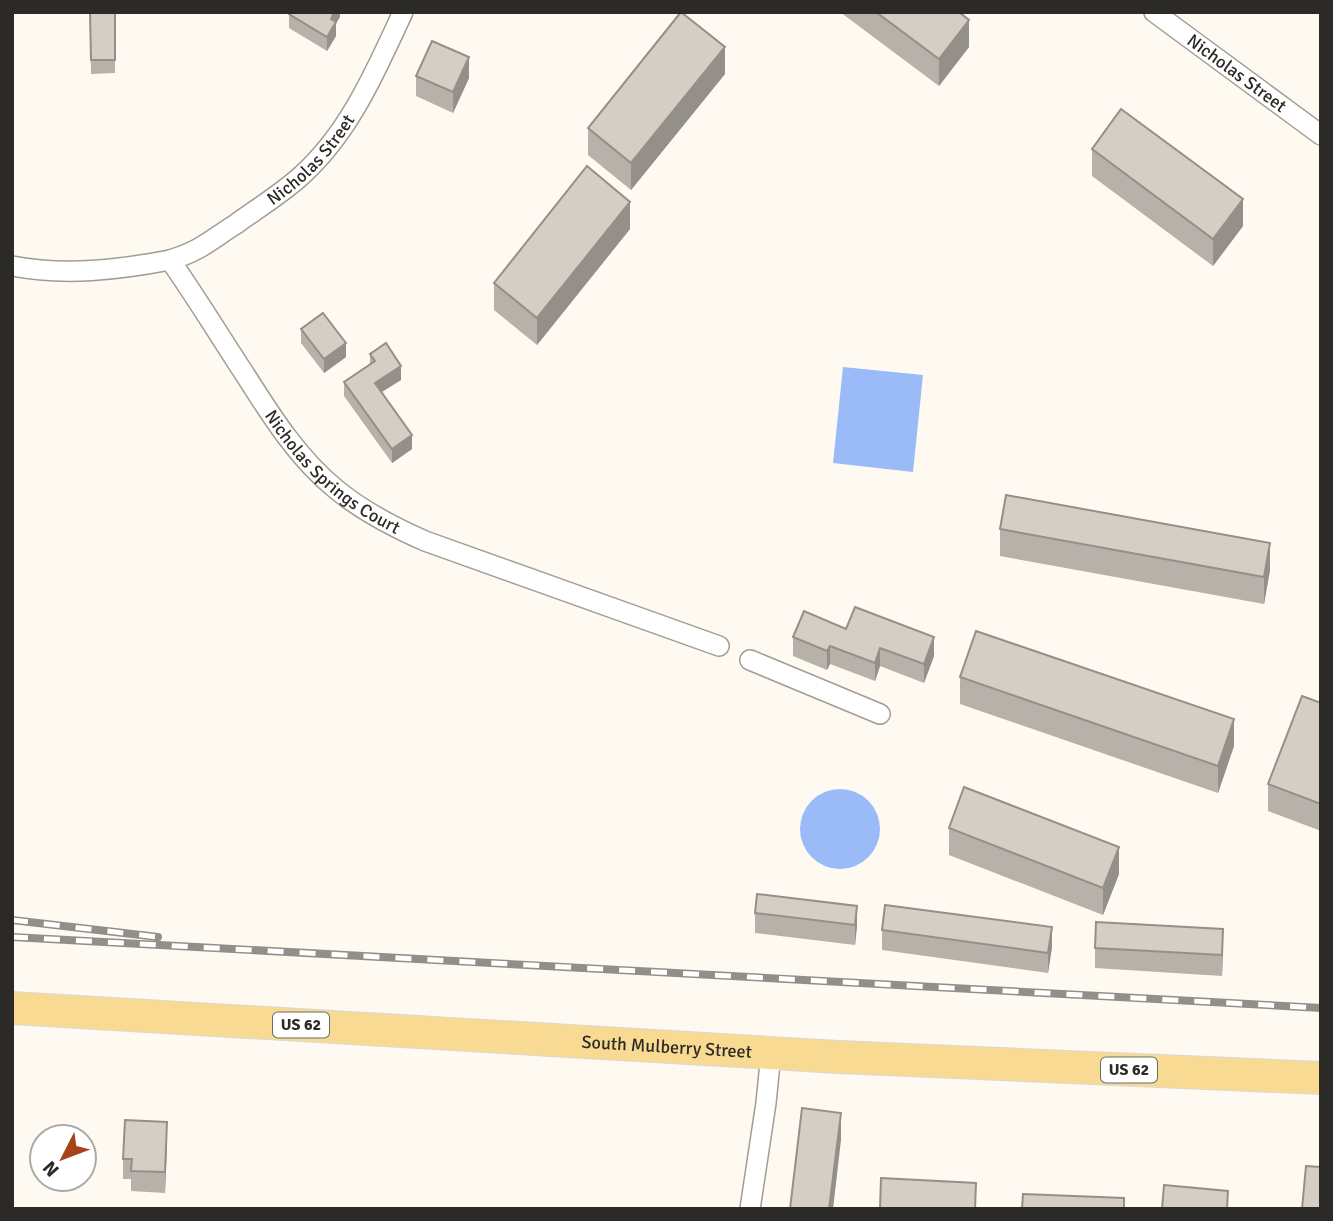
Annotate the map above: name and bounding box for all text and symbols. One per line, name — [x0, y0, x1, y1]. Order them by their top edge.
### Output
street label: Nicholas Street — [1183, 29, 1291, 117]
street label: Nicholas Street — [263, 110, 359, 210]
street label: Nicholas Springs Court — [260, 406, 404, 539]
road number: US 62 — [273, 1012, 329, 1037]
street label: South Mulberry Street — [581, 1031, 753, 1063]
road number: US 62 — [1101, 1058, 1157, 1082]
north arrow — [28, 1123, 98, 1193]
text: N — [38, 1156, 64, 1182]

